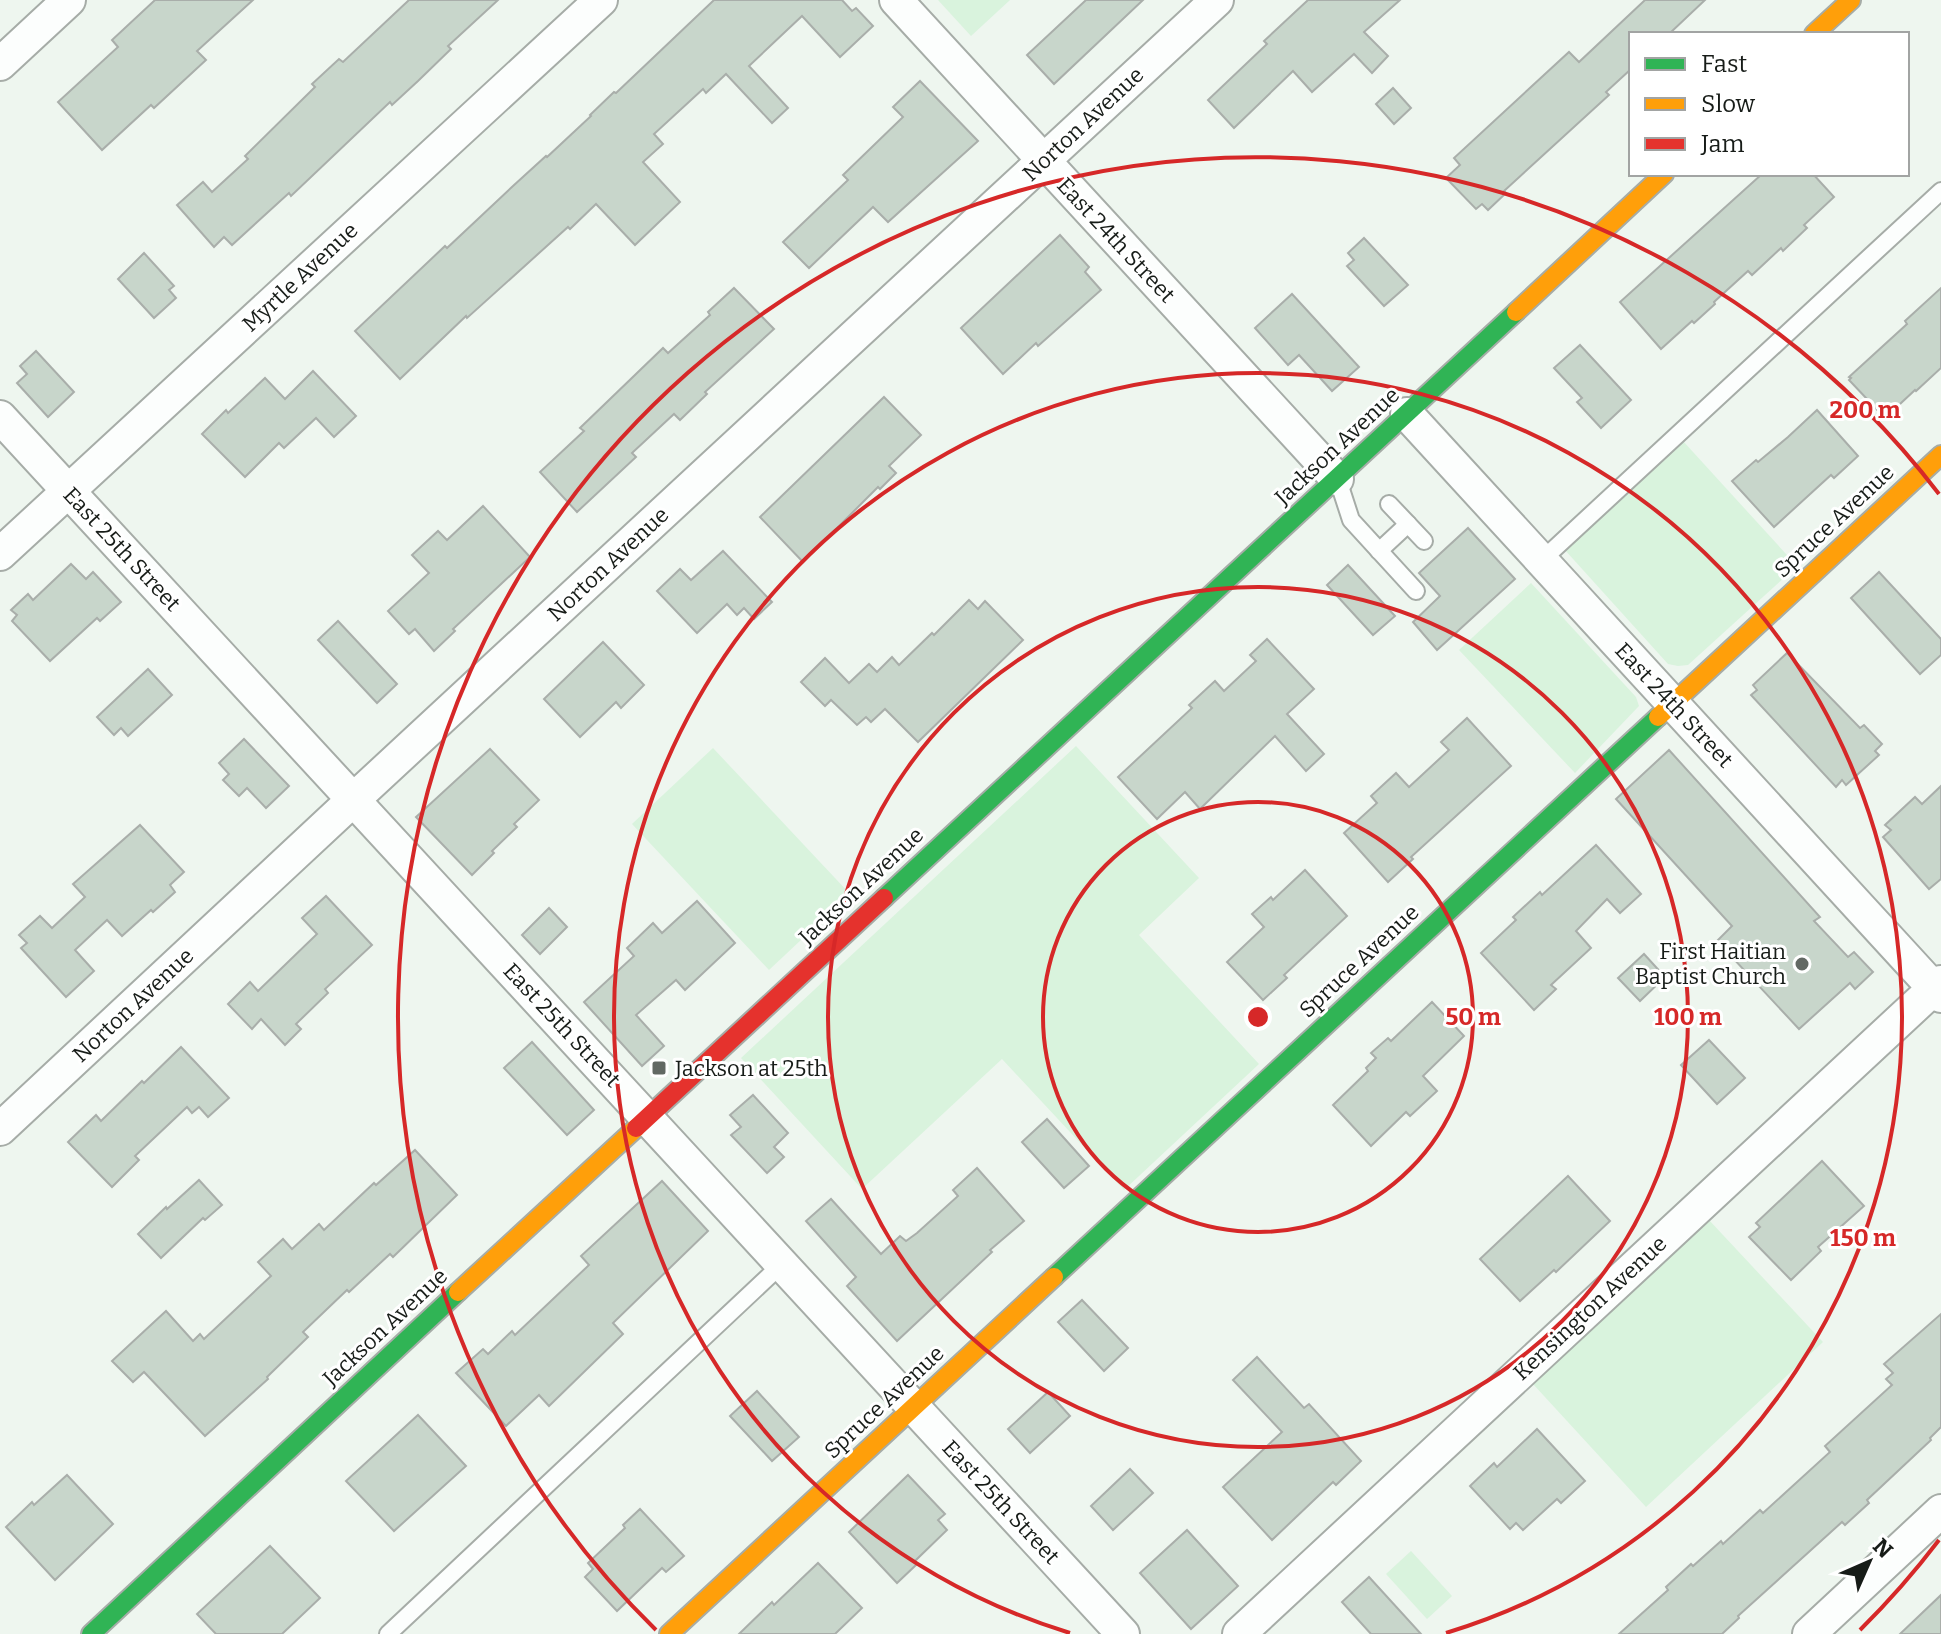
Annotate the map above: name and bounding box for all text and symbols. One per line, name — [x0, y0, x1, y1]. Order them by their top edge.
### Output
legend — [1629, 32, 1909, 176]
text: Fast — [1701, 50, 1747, 78]
street label: Norton Avenue — [1017, 61, 1149, 187]
text: Slow — [1701, 90, 1756, 118]
text: Jam — [1700, 130, 1745, 158]
street label: East 24th Street — [1051, 172, 1181, 308]
street label: Myrtle Avenue — [237, 217, 363, 337]
street label: Jackson Avenue — [1268, 381, 1405, 511]
text: 200 m — [1829, 396, 1901, 424]
street label: Spruce Avenue — [1769, 459, 1899, 583]
street label: East 25th Street — [58, 481, 186, 617]
street label: Norton Avenue — [542, 501, 674, 627]
street label: East 24th Street — [1609, 637, 1739, 773]
street label: Jackson Avenue — [792, 821, 929, 951]
street label: Spruce Avenue — [1294, 899, 1424, 1023]
place label: First Haitian Baptist Church — [1635, 938, 1786, 990]
street label: Norton Avenue — [67, 942, 199, 1068]
marker: First Haitian Baptist Church — [1793, 955, 1811, 973]
street label: East 25th Street — [498, 957, 626, 1093]
centre of rings — [1244, 1003, 1272, 1031]
text: 50 m — [1445, 1003, 1501, 1031]
text: 100 m — [1654, 1003, 1722, 1031]
place label: Jackson at 25th — [674, 1055, 828, 1082]
marker: Jackson at 25th — [650, 1059, 668, 1077]
text: 150 m — [1830, 1224, 1896, 1252]
street label: Kensington Avenue — [1508, 1230, 1672, 1386]
street label: Jackson Avenue — [316, 1262, 453, 1392]
street label: Spruce Avenue — [819, 1340, 949, 1464]
street label: East 25th Street — [937, 1434, 1065, 1570]
north arrow — [1829, 1522, 1909, 1602]
text: N — [1867, 1533, 1898, 1564]

